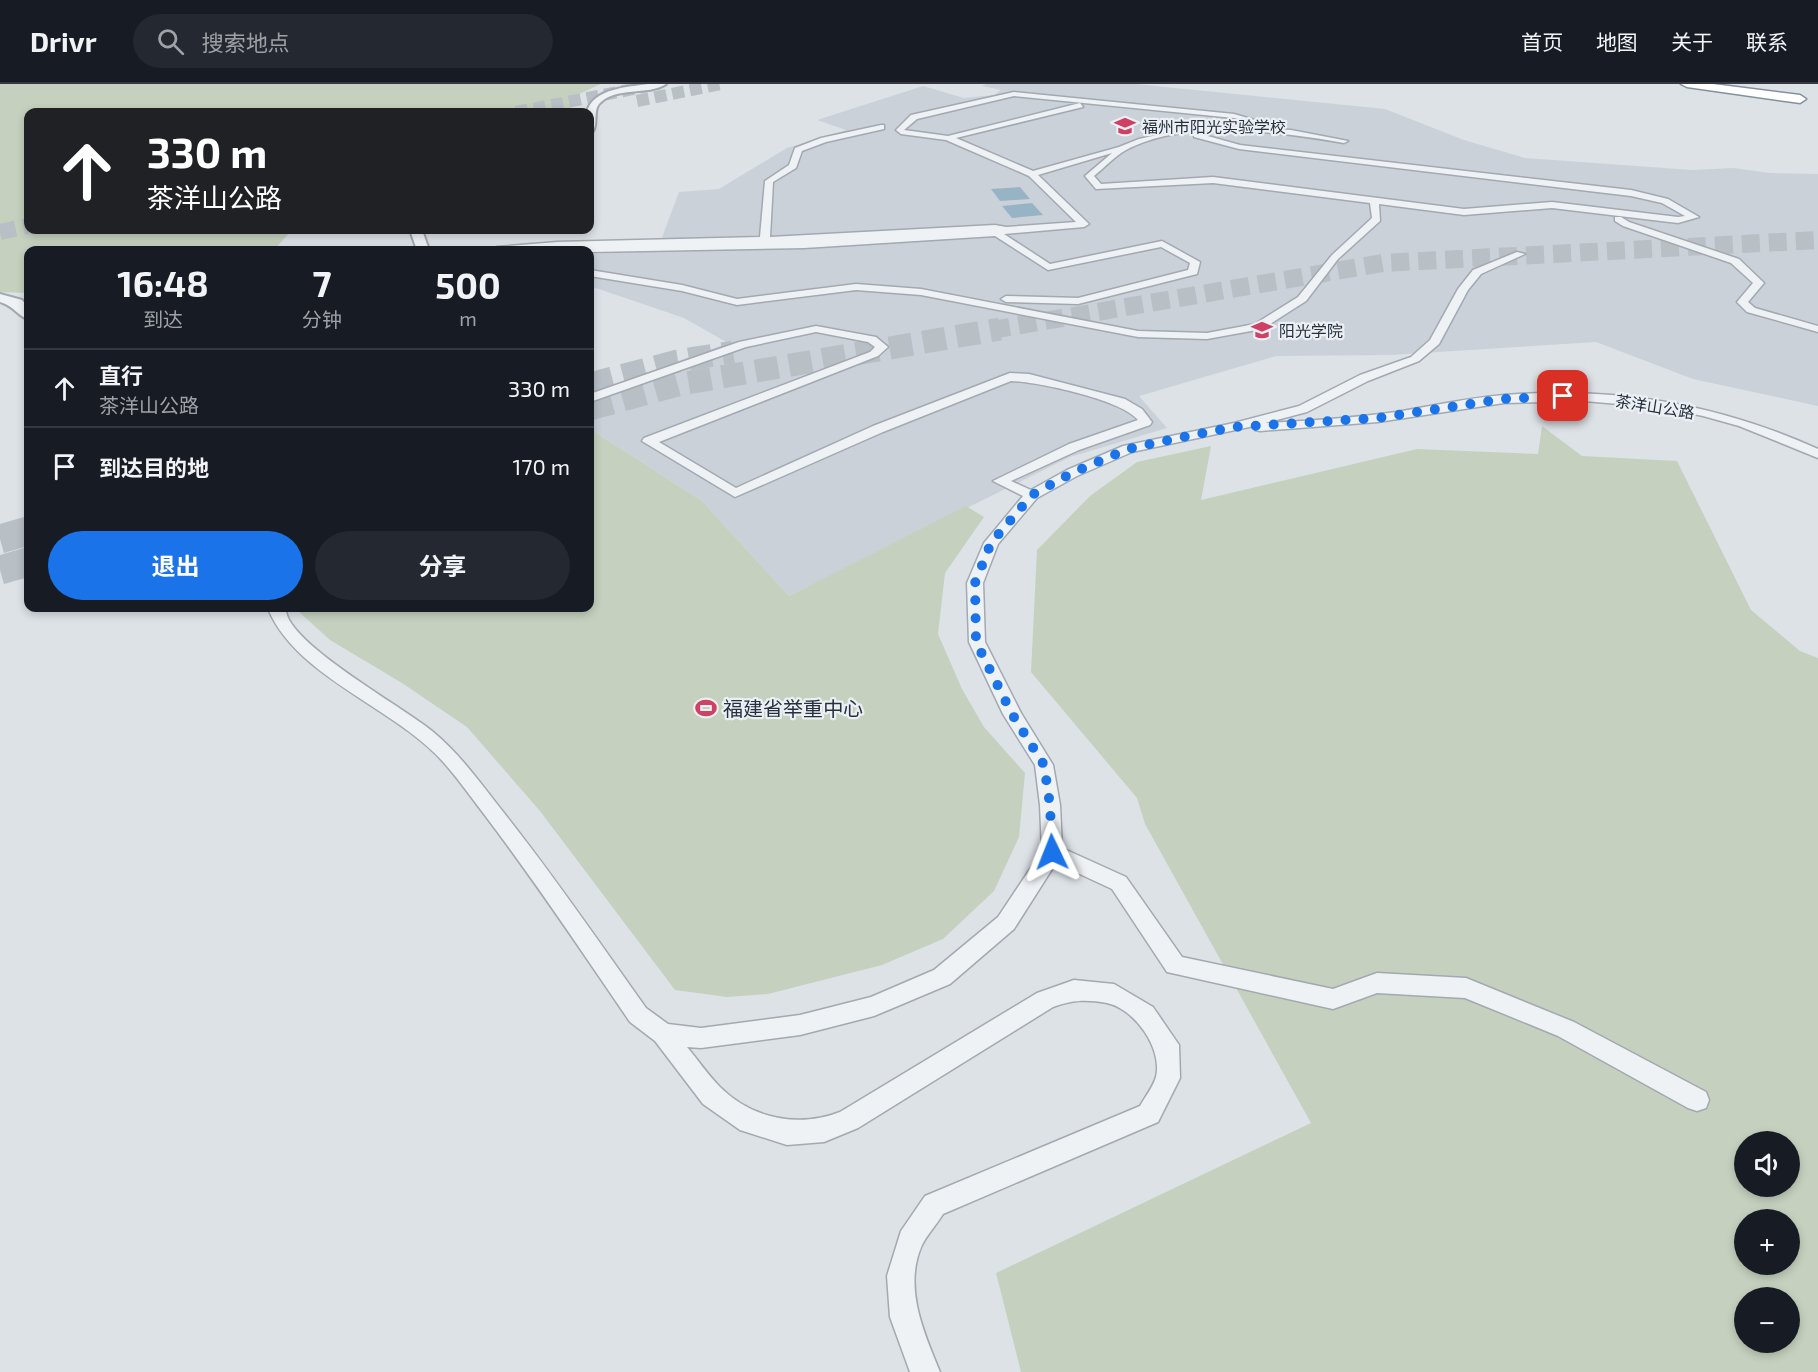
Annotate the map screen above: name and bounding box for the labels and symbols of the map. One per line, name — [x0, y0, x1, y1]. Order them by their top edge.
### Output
school or university icon: 福州市阳光实验学校 — [1113, 114, 1137, 138]
place label: 福州市阳光实验学校 — [1142, 117, 1286, 136]
school or university icon: 阳光学院 — [1250, 318, 1274, 342]
place label: 阳光学院 — [1279, 321, 1343, 340]
pin — [1537, 370, 1588, 421]
street label: 茶洋山公路 — [1614, 390, 1696, 422]
sports icon: 福建省举重中心 — [694, 696, 718, 720]
place label: 福建省举重中心 — [723, 696, 863, 720]
position arrow — [1020, 820, 1084, 884]

